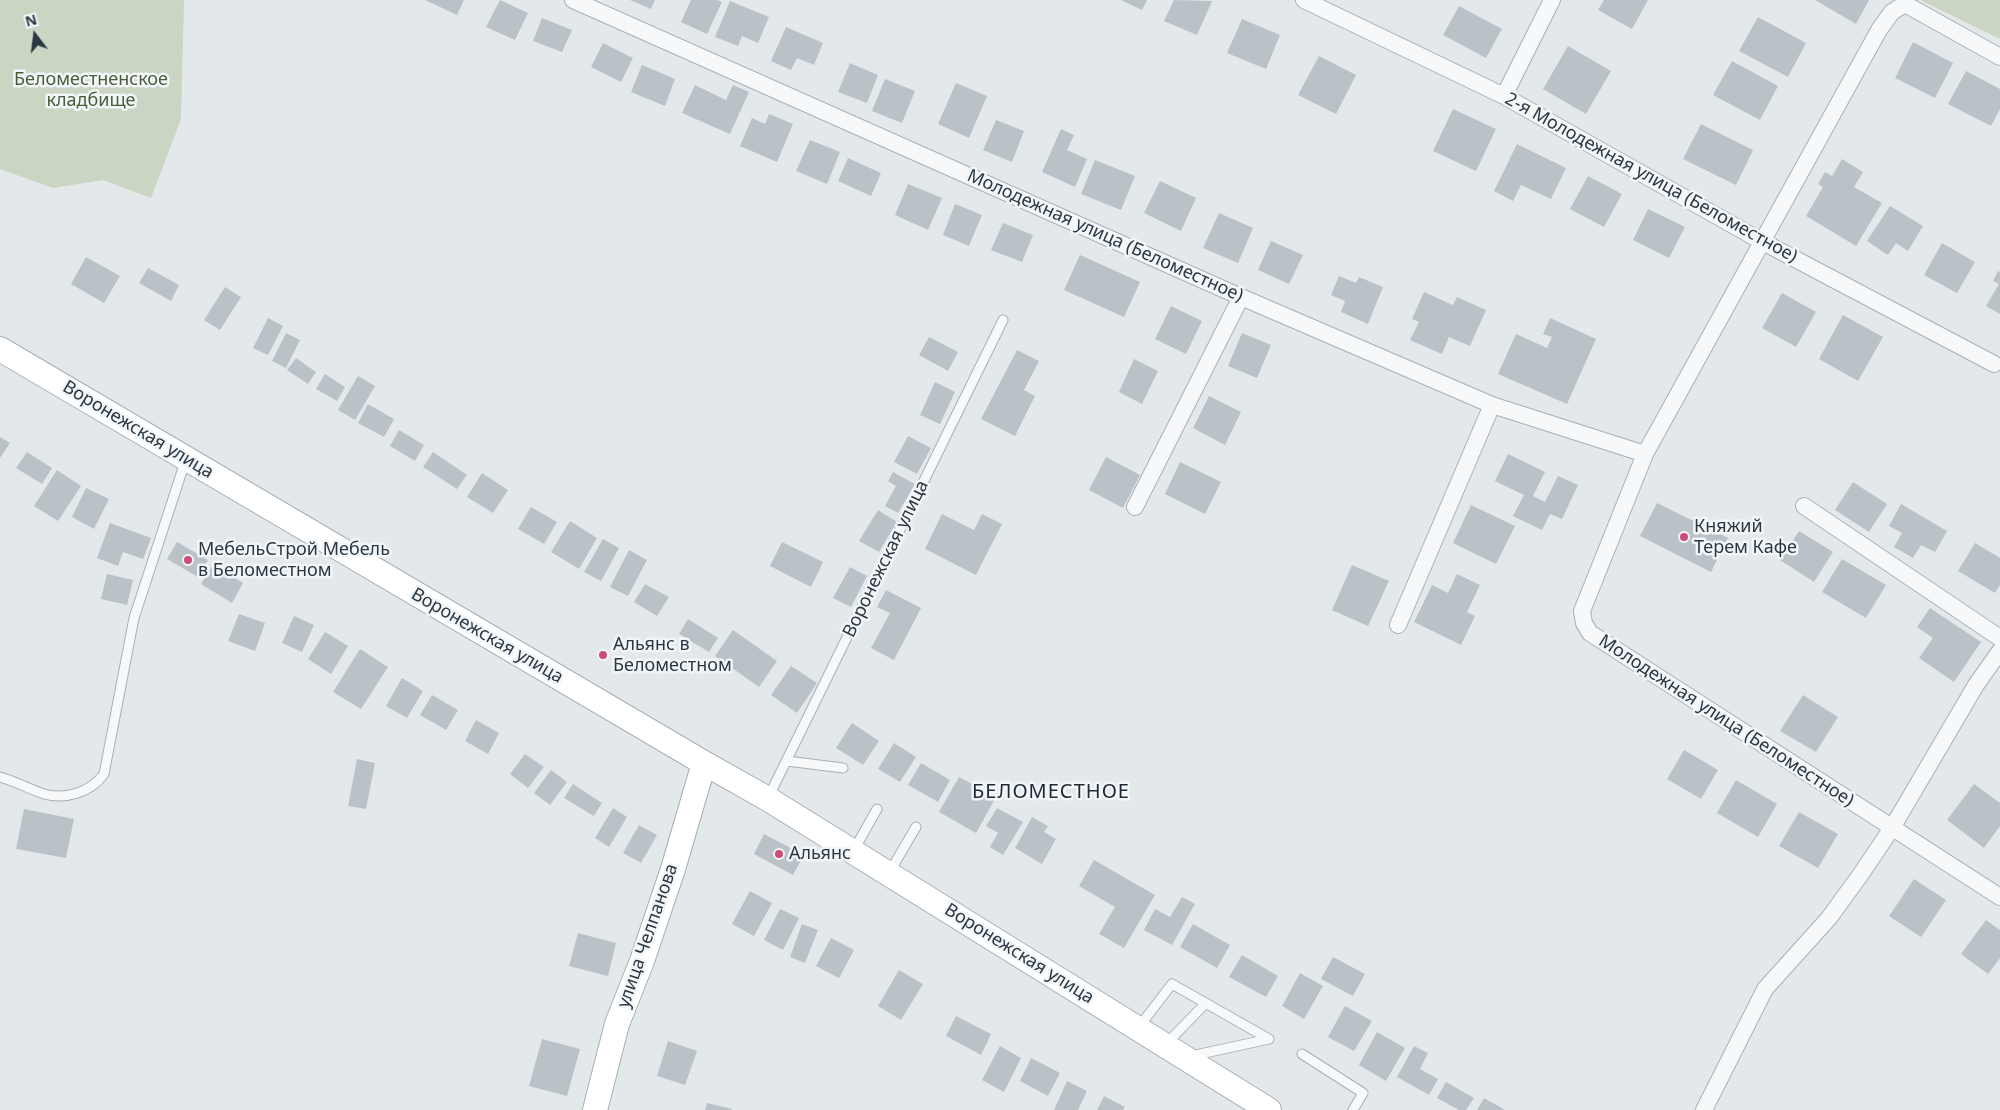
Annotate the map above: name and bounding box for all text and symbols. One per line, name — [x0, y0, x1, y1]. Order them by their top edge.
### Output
text: N — [23, 9, 39, 31]
north arrow — [10, 10, 60, 60]
park label: Беломестненское кладбище — [14, 69, 168, 112]
street label: 2-я Молодежная улица (Беломестное) — [1501, 88, 1801, 268]
street label: Молодежная улица (Беломестное) — [964, 165, 1246, 307]
street label: Воронежская улица — [59, 376, 217, 484]
street label: Воронежская улица — [839, 477, 933, 641]
place label: Княжий Терем Кафе — [1694, 516, 1797, 558]
marker: Княжий Терем Кафе — [1678, 531, 1690, 543]
place label: МебельСтрой Мебель в Беломестном — [198, 539, 390, 582]
marker: МебельСтрой Мебель в Беломестном — [182, 554, 194, 566]
street label: Воронежская улица — [407, 584, 567, 688]
street label: Молодежная улица (Беломестное) — [1594, 630, 1858, 812]
place label: Альянс в Беломестном — [613, 634, 732, 676]
marker: Альянс в Беломестном — [597, 649, 609, 661]
district label: БЕЛОМЕСТНОЕ — [971, 780, 1131, 804]
place label: Альянс — [789, 843, 851, 865]
marker: Альянс — [773, 848, 785, 860]
street label: улица Челпанова — [613, 861, 683, 1011]
street label: Воронежская улица — [940, 899, 1098, 1009]

